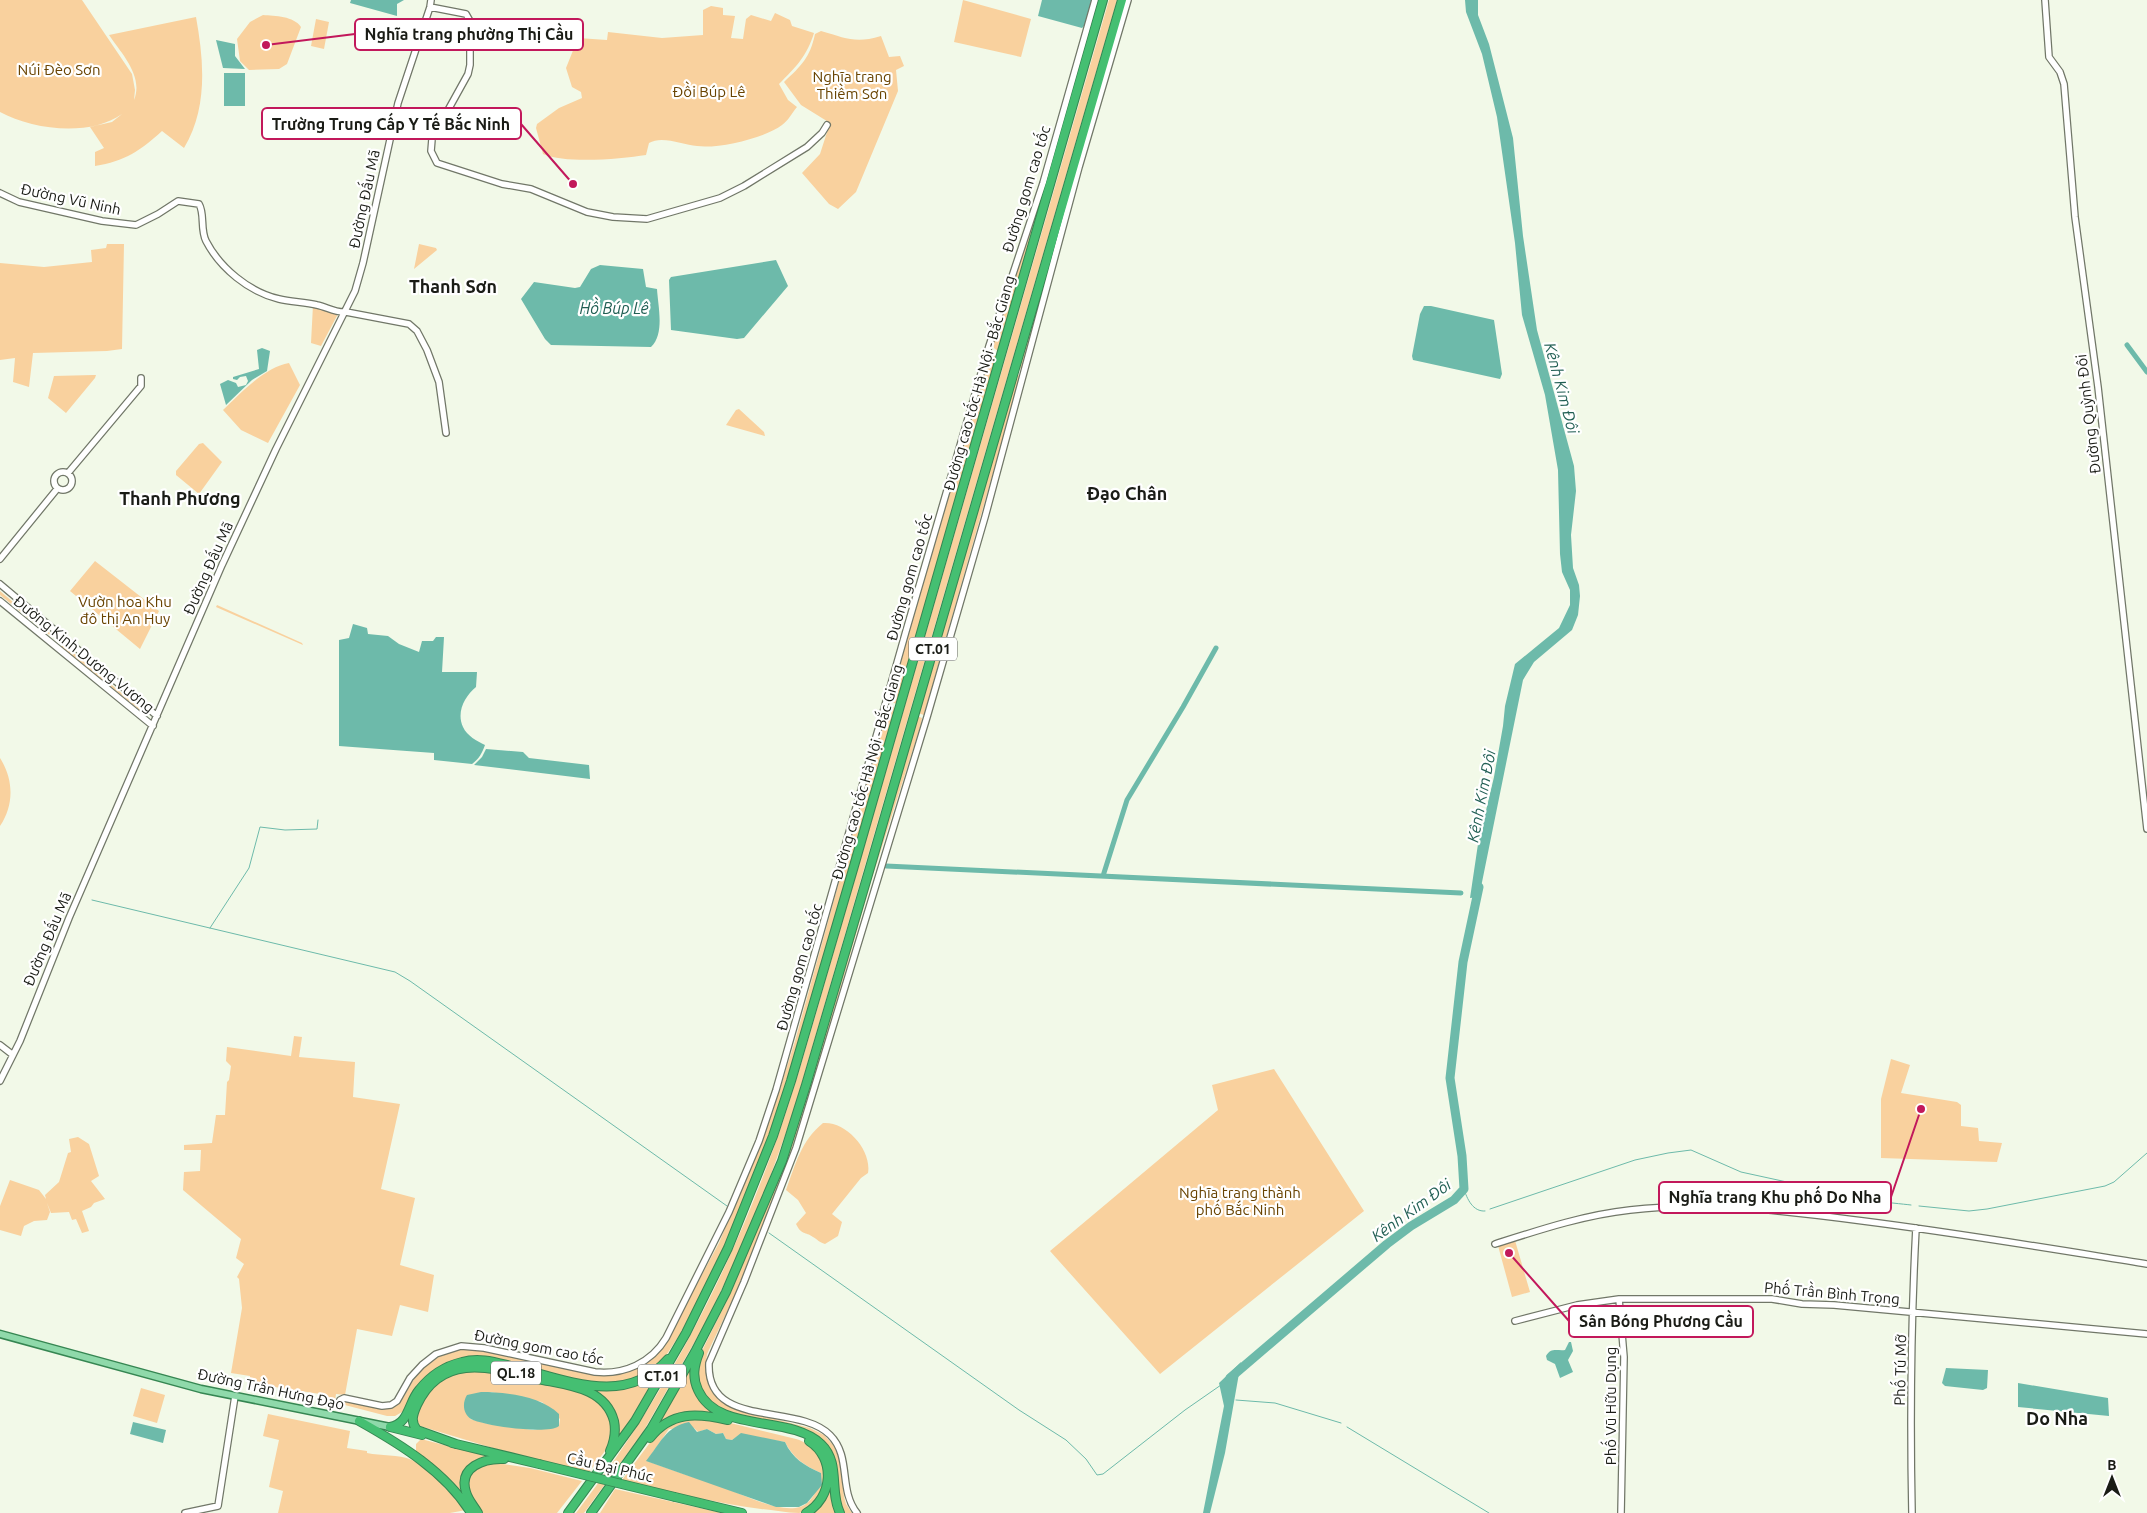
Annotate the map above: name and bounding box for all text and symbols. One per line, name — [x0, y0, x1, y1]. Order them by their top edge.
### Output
callout: Nghĩa trang phường Thị Cầu — [355, 19, 583, 50]
text: Nghĩa trang phường Thị Cầu — [365, 22, 573, 43]
park label: Núi Đèo Sơn — [18, 61, 100, 78]
park label: Nghĩa trang Thiềm Sơn — [812, 68, 892, 102]
park label: Đồi Búp Lê — [673, 81, 745, 100]
callout: Trường Trung Cấp Y Tế Bắc Ninh — [262, 108, 521, 139]
text: Trường Trung Cấp Y Tế Bắc Ninh — [272, 112, 510, 133]
street label: Đường gom cao tốc — [997, 123, 1053, 254]
street label: Đường Đấu Mã — [344, 148, 383, 250]
street label: Đường Vũ Ninh — [19, 180, 123, 218]
street label: Đường cao tốc Hà Nội - Bắc Giang — [938, 273, 1018, 493]
district label: Thanh Sơn — [409, 276, 497, 296]
water label: Hồ Búp Lê — [579, 296, 649, 317]
water label: Kênh Kim Đôi — [1541, 340, 1583, 437]
street label: Đường Quỳnh Đôi — [2072, 353, 2104, 475]
district label: Đạo Chân — [1087, 483, 1167, 503]
district label: Thanh Phương — [119, 488, 241, 508]
street label: Đường gom cao tốc — [881, 511, 935, 642]
street label: Đường Đấu Mã — [178, 518, 236, 617]
street label: Đường Kinh Dương Vương — [10, 592, 158, 716]
park label: Vườn hoa Khu đô thị An Huy — [78, 593, 172, 627]
road number: CT.01 — [909, 638, 957, 661]
street label: Đường cao tốc Hà Nội - Bắc Giang — [826, 662, 906, 882]
water label: Kênh Kim Đôi — [1463, 747, 1499, 844]
street label: Đường Đấu Mã — [18, 889, 74, 989]
street label: Đường gom cao tốc — [771, 901, 825, 1032]
water label: Kênh Kim Đôi — [1368, 1175, 1455, 1245]
callout: Nghĩa trang Khu phố Do Nha — [1659, 1182, 1891, 1213]
park label: Nghĩa trang thành phố Bắc Ninh — [1179, 1184, 1301, 1218]
text: Nghĩa trang Khu phố Do Nha — [1669, 1185, 1881, 1206]
street label: Phố Trần Bình Trọng — [1763, 1277, 1901, 1307]
callout: Sân Bóng Phương Cầu — [1569, 1306, 1753, 1337]
text: Sân Bóng Phương Cầu — [1579, 1309, 1743, 1330]
street label: Đường gom cao tốc — [473, 1324, 605, 1368]
street label: Phố Tú Mỡ — [1889, 1334, 1909, 1406]
street label: Phố Vũ Hữu Dụng — [1600, 1347, 1619, 1465]
road number: QL.18 — [491, 1362, 541, 1385]
street label: Đường Trần Hưng Đạo — [196, 1363, 346, 1413]
road number: CT.01 — [638, 1364, 686, 1388]
district label: Do Nha — [2026, 1408, 2088, 1428]
street label: Cầu Đại Phúc — [565, 1447, 655, 1485]
north arrow — [2087, 1453, 2137, 1503]
text: B — [2107, 1457, 2117, 1473]

